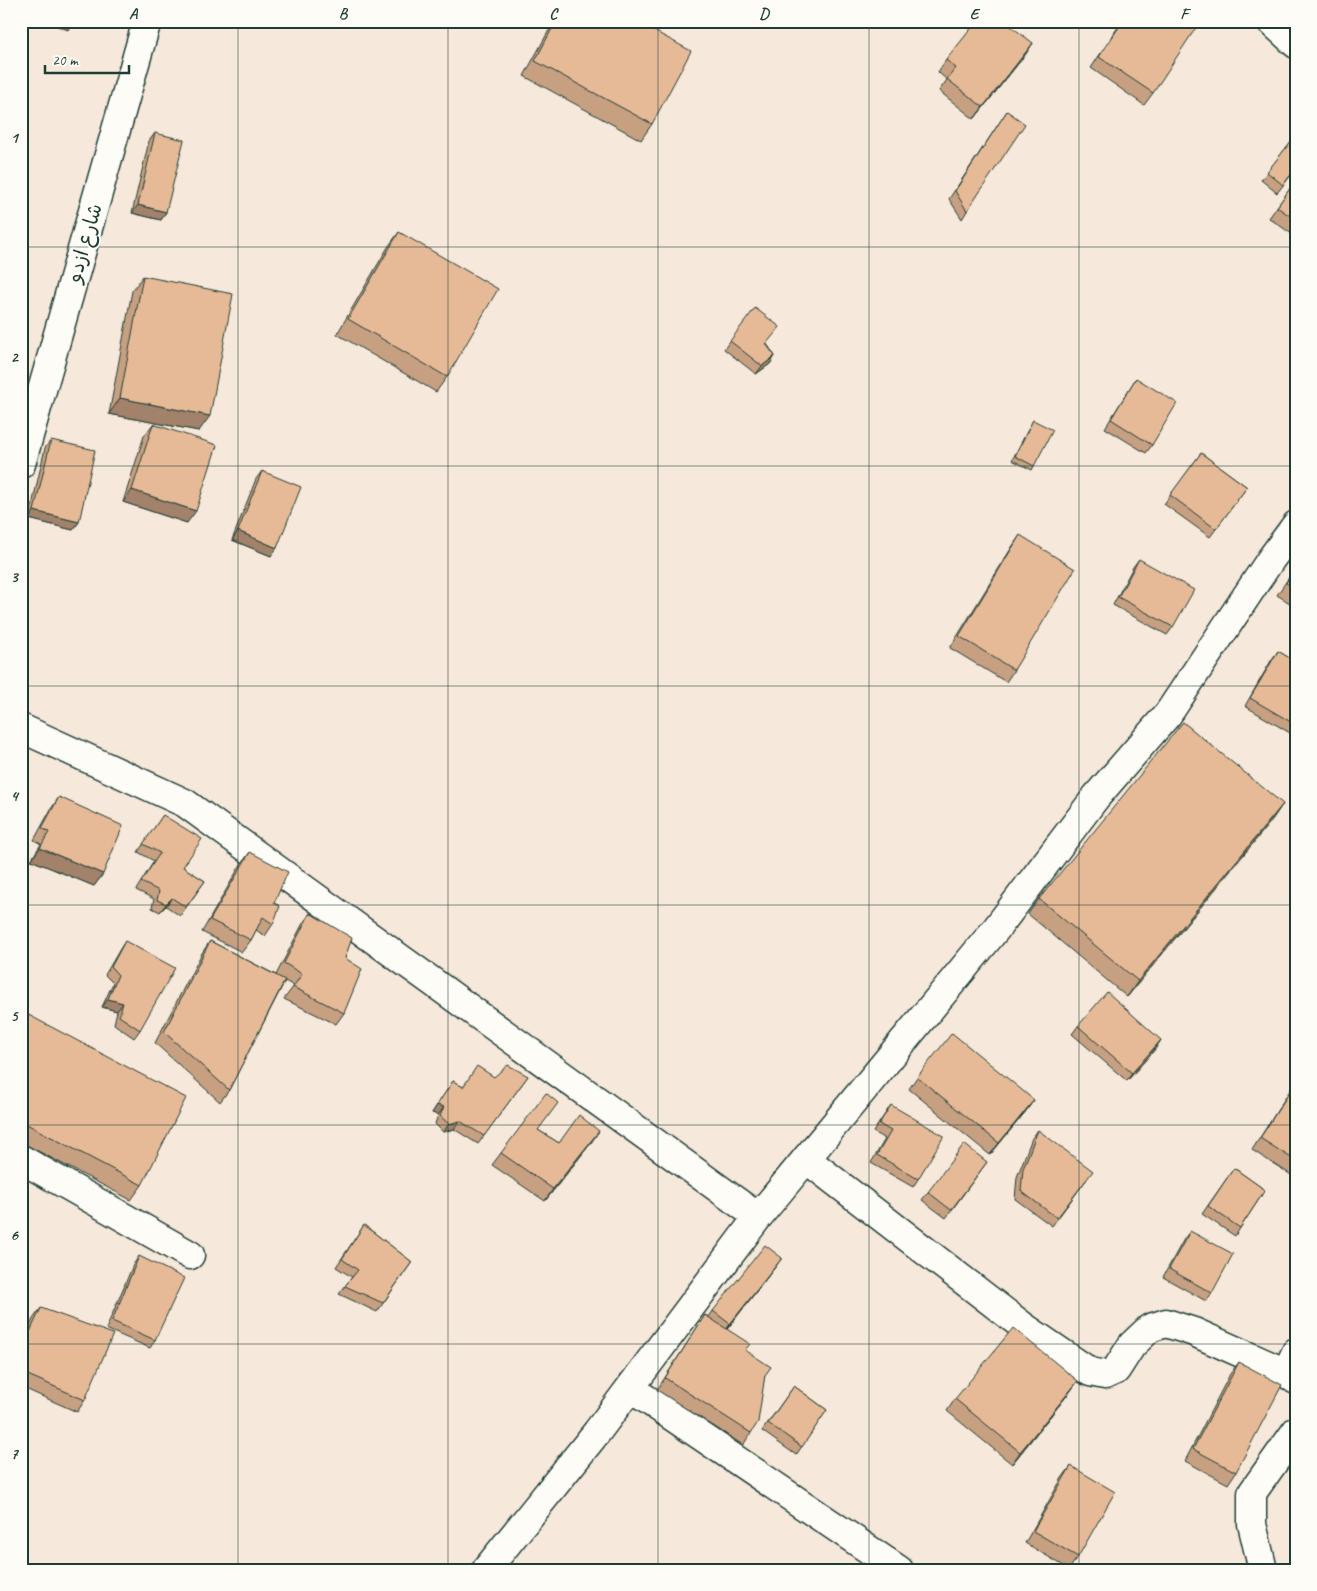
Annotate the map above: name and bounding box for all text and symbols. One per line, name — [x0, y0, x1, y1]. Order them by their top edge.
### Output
text: A — [129, 4, 139, 24]
text: B — [339, 4, 349, 24]
text: C — [549, 4, 559, 24]
text: D — [759, 4, 770, 24]
text: E — [970, 4, 981, 24]
text: F — [1180, 4, 1191, 24]
scale bar — [45, 42, 129, 74]
text: 20 m — [52, 51, 79, 70]
text: 1 — [10, 128, 19, 148]
street label: شارع ازدو — [61, 201, 109, 287]
text: 2 — [10, 347, 19, 367]
text: 3 — [10, 567, 19, 587]
text: 4 — [10, 786, 19, 806]
text: 5 — [11, 1006, 20, 1026]
text: 6 — [10, 1225, 19, 1245]
text: 7 — [10, 1444, 19, 1464]

